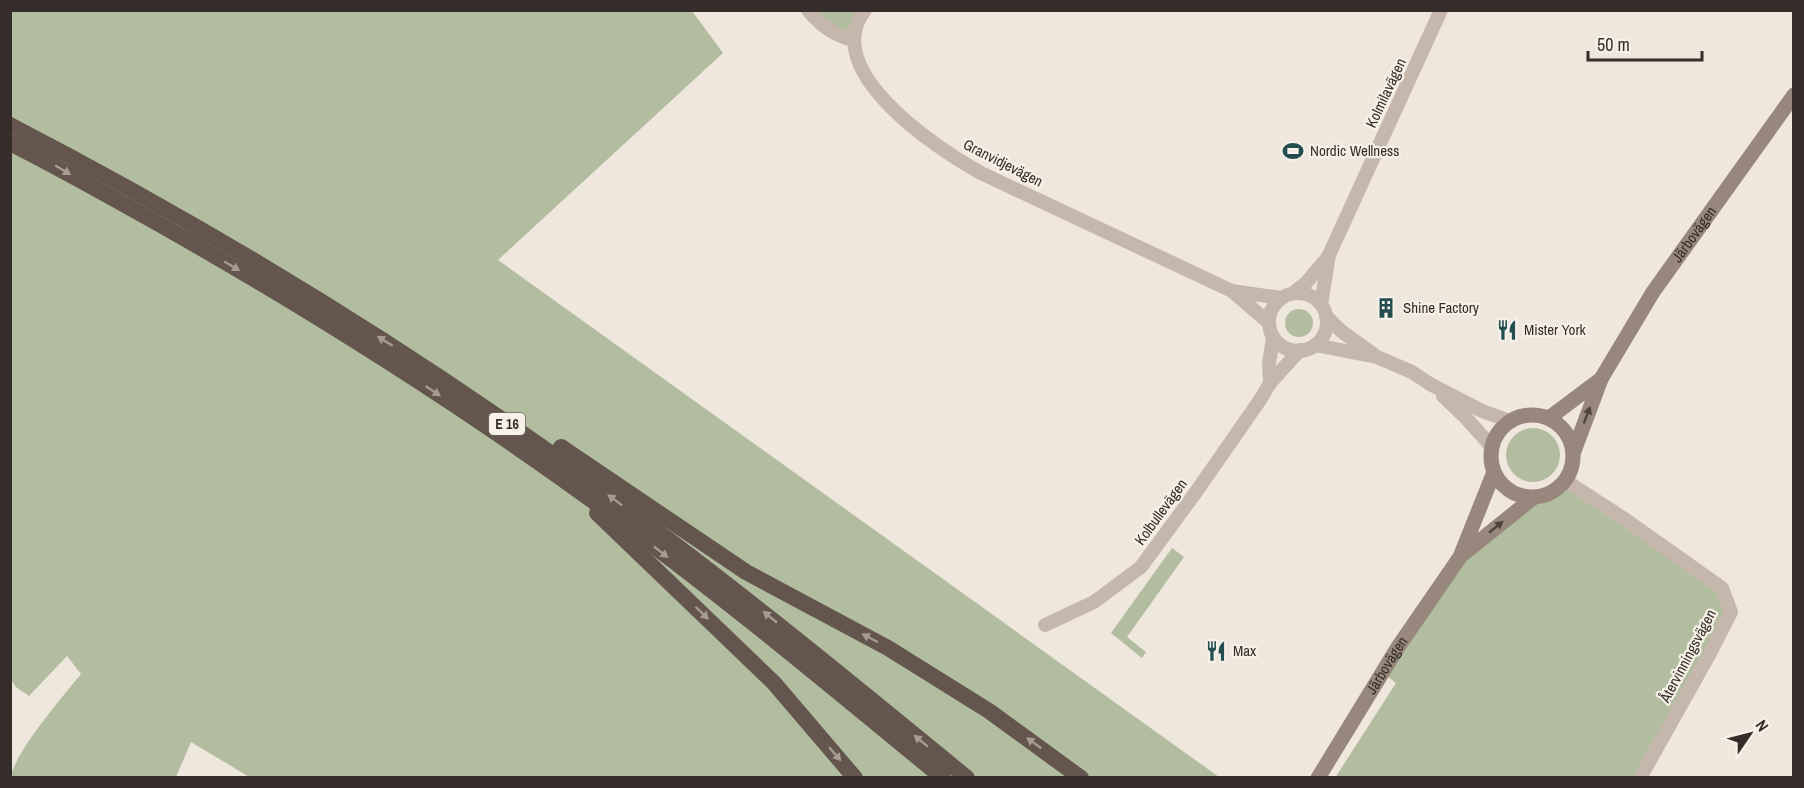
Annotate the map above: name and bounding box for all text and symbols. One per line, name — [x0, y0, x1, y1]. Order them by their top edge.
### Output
scale bar — [1588, 24, 1702, 62]
text: 50 m — [1597, 32, 1630, 57]
street label: Kolmilavägen — [1360, 55, 1411, 131]
street label: Granvidjevägen — [960, 133, 1047, 192]
sports icon: Nordic Wellness — [1281, 139, 1305, 163]
place label: Nordic Wellness — [1310, 140, 1399, 161]
one-way arrow — [54, 164, 71, 174]
street label: Järbovägen — [1667, 202, 1721, 266]
one-way arrow — [224, 261, 241, 271]
building icon: Shine Factory — [1374, 296, 1398, 320]
place label: Shine Factory — [1403, 297, 1480, 318]
restaurant icon: Mister York — [1495, 318, 1519, 342]
place label: Mister York — [1524, 319, 1587, 340]
one-way arrow — [377, 336, 393, 347]
one-way arrow — [425, 386, 441, 397]
one-way arrow — [1583, 406, 1593, 424]
road number: E 16 — [489, 413, 525, 435]
street label: Kolbullevägen — [1129, 474, 1192, 549]
one-way arrow — [607, 494, 623, 506]
one-way arrow — [1488, 521, 1503, 534]
one-way arrow — [653, 546, 669, 559]
one-way arrow — [694, 605, 708, 619]
street label: Återvinningsvägen — [1654, 606, 1721, 707]
one-way arrow — [762, 611, 778, 624]
street label: Järbovägen — [1361, 632, 1412, 698]
one-way arrow — [861, 633, 878, 643]
restaurant icon: Max — [1204, 639, 1228, 663]
place label: Max — [1233, 640, 1257, 661]
north arrow — [1720, 704, 1780, 764]
text: N — [1751, 715, 1774, 736]
one-way arrow — [914, 735, 929, 747]
one-way arrow — [1026, 737, 1042, 749]
one-way arrow — [828, 746, 841, 761]

